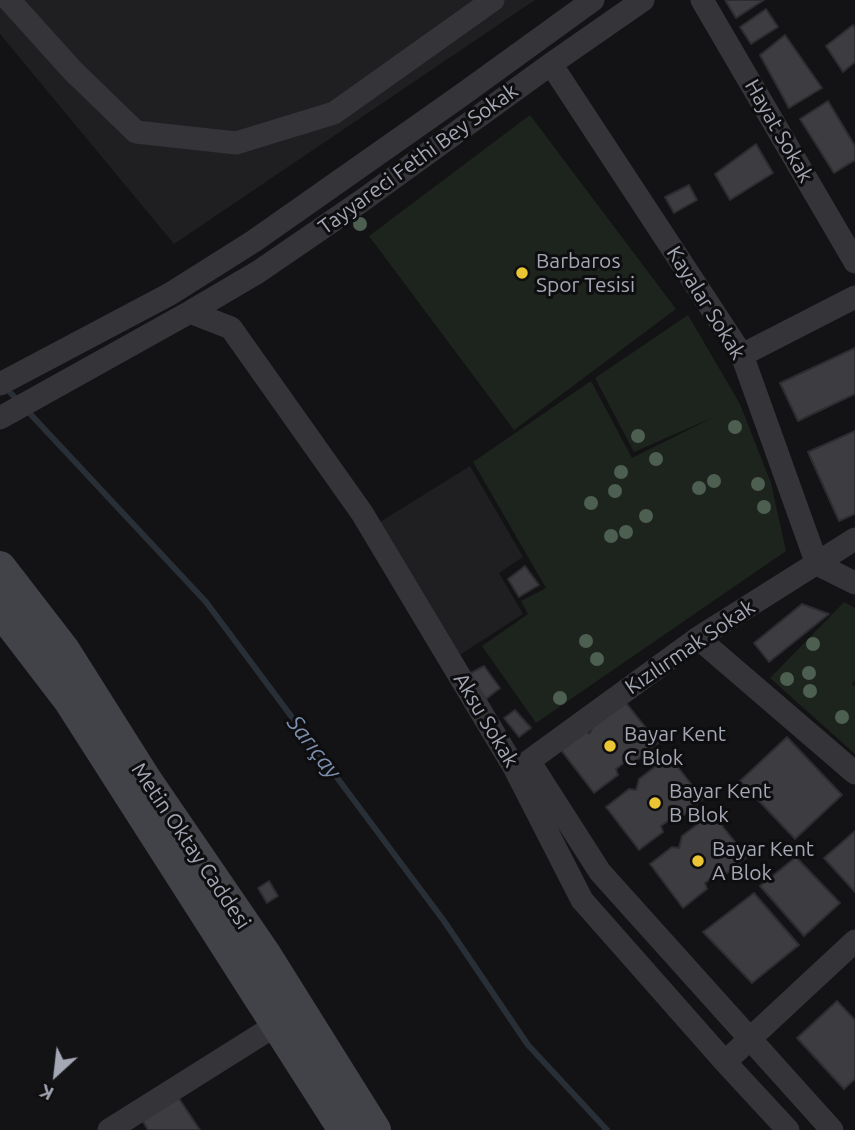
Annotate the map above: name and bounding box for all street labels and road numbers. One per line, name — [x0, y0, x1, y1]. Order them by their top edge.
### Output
street label: Hayat Sokak — [739, 75, 819, 187]
street label: Tayyareci Fethi Bey Sokak — [313, 78, 523, 240]
street label: Kayalar Sokak — [661, 242, 751, 364]
street label: Kızılırmak Sokak — [620, 594, 760, 700]
street label: Aksu Sokak — [448, 668, 524, 772]
street label: Metin Oktay Caddesi — [126, 758, 256, 934]

